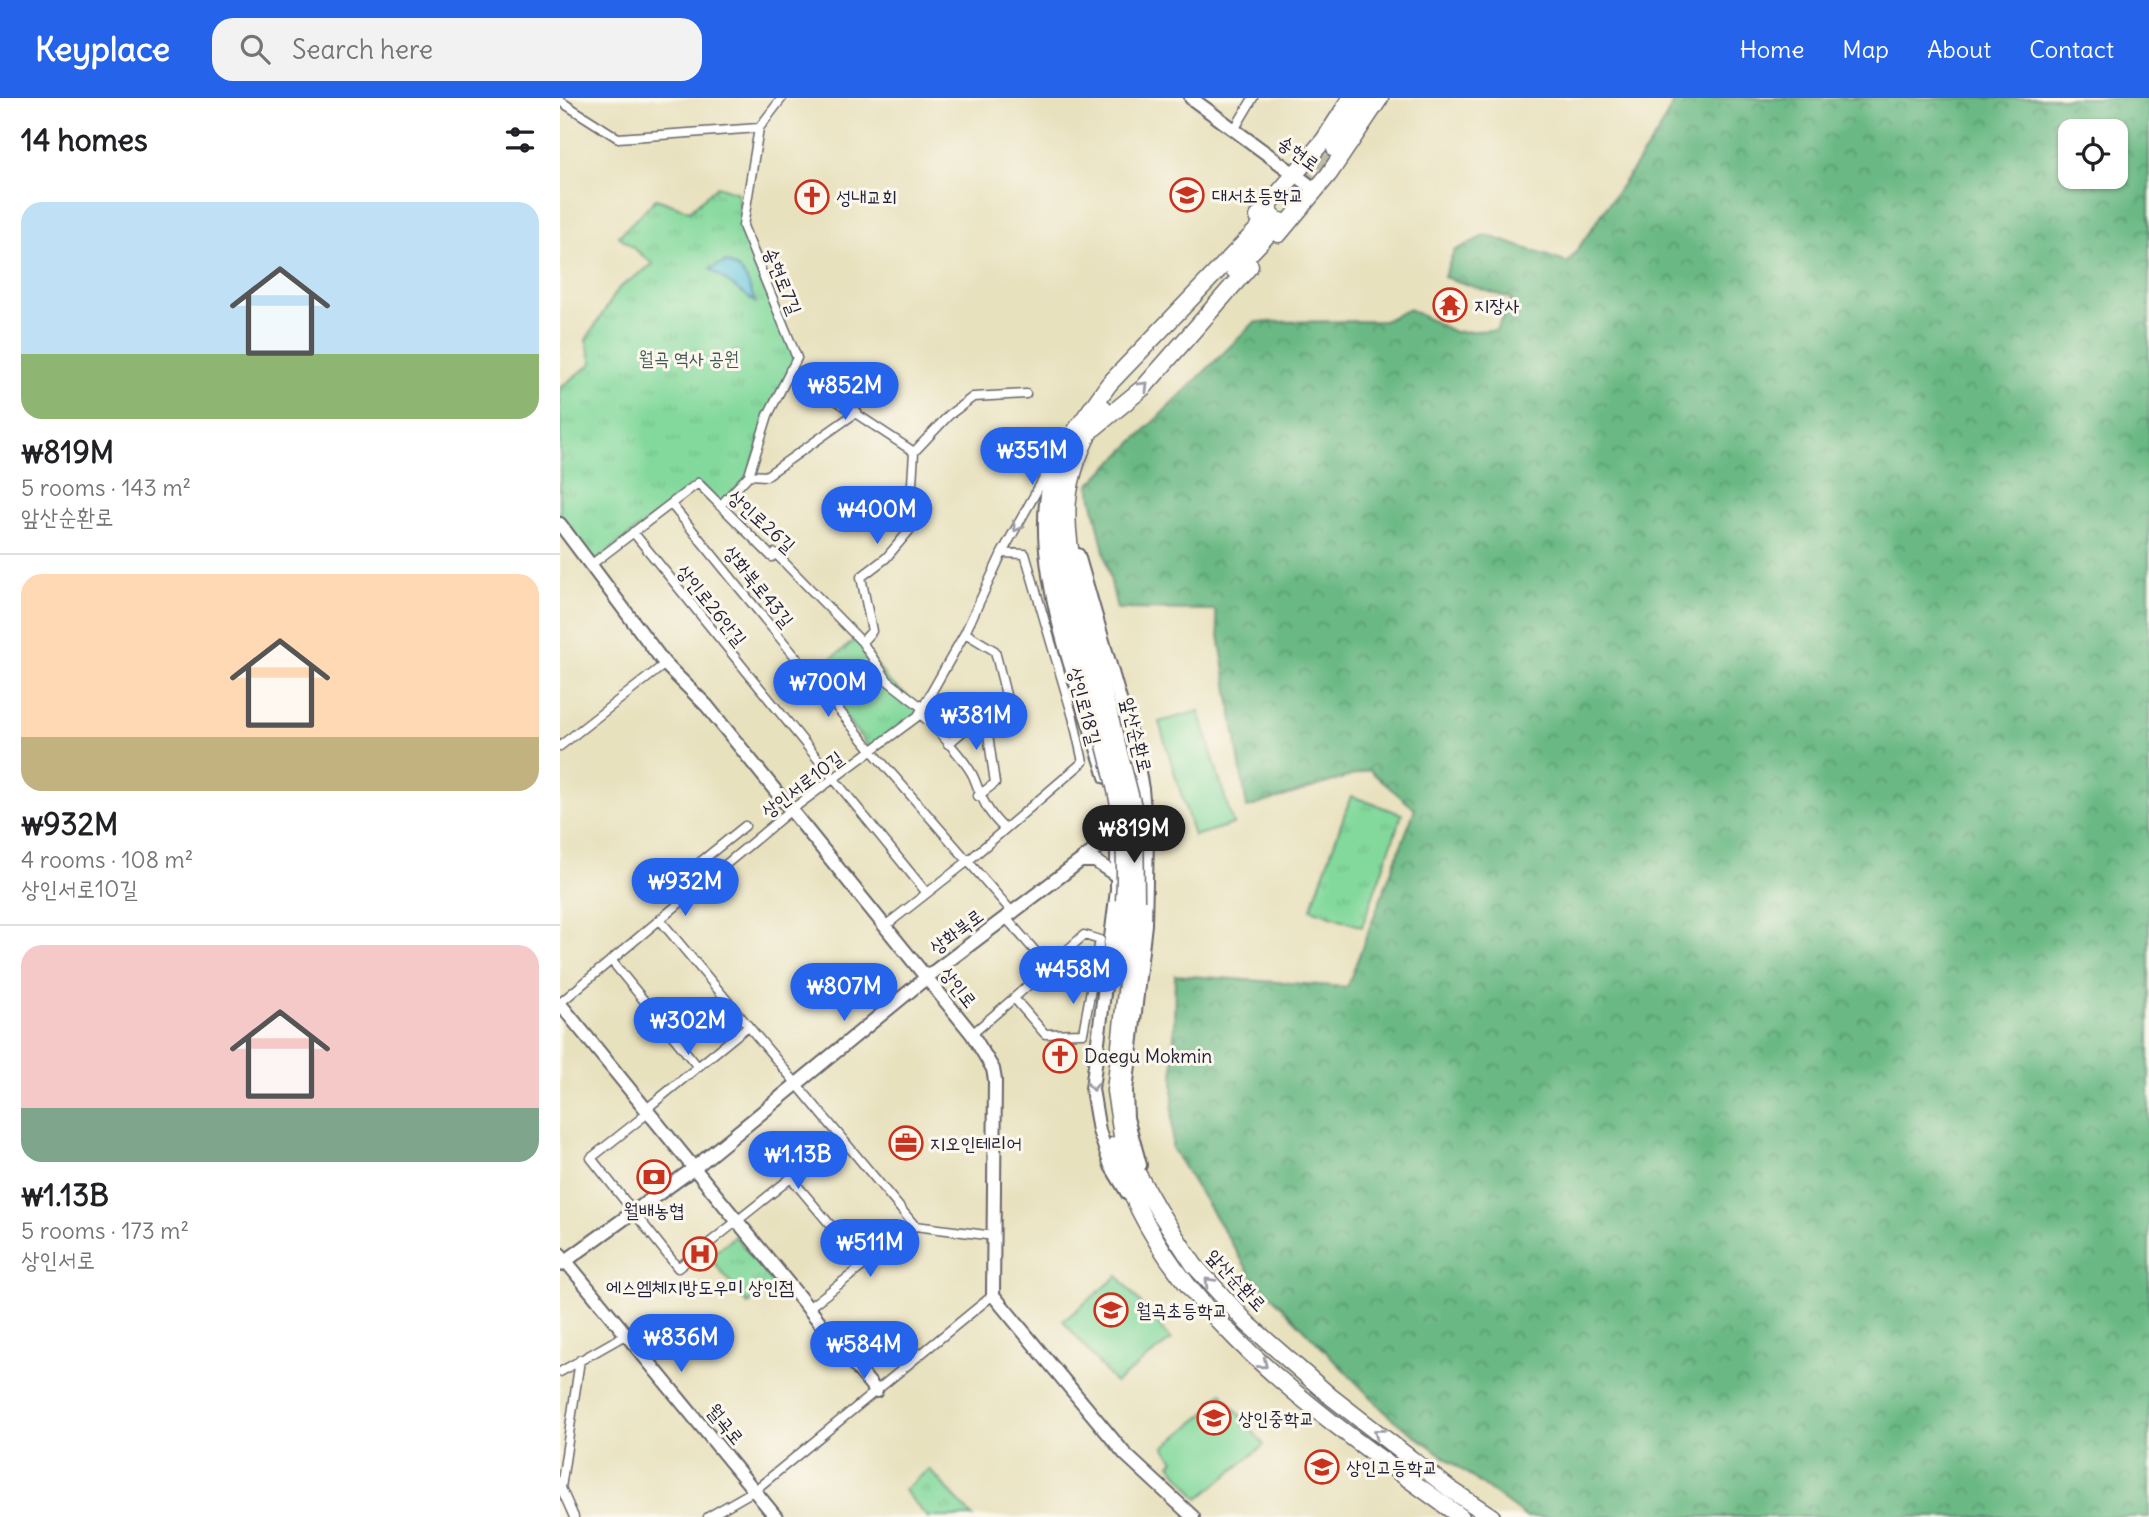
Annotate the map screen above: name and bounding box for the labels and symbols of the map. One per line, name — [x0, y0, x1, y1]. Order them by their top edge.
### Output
street label: 송현로 — [1273, 130, 1325, 176]
school or university icon: 대서초등학교 — [1168, 176, 1206, 214]
church icon: 성내교회 — [793, 178, 831, 216]
place label: 대서초등학교 — [1212, 183, 1304, 207]
place label: 성내교회 — [836, 185, 897, 209]
street label: 송현로7길 — [759, 244, 807, 318]
temple icon: 지장사 — [1431, 286, 1469, 324]
place label: 지장사 — [1474, 293, 1520, 317]
park label: 월곡 역사 공원 — [639, 346, 739, 370]
pin: ₩852M — [796, 362, 894, 422]
one-way arrow — [1136, 381, 1149, 394]
pin: ₩351M — [983, 428, 1081, 487]
street label: 상인로26길 — [723, 484, 801, 558]
pin: ₩400M — [828, 486, 926, 546]
one-way arrow — [1011, 520, 1025, 532]
street label: 상화북로43길 — [719, 540, 799, 632]
street label: 상인로26안길 — [672, 559, 752, 651]
pin: ₩700M — [779, 660, 877, 719]
street label: 상인로18길 — [1063, 664, 1107, 748]
pin: ₩381M — [927, 692, 1025, 752]
street label: 앞산순환로 — [1116, 695, 1158, 775]
street label: 상인서로10길 — [756, 745, 848, 823]
pin: ₩819M — [1085, 806, 1183, 865]
pin: ₩932M — [636, 858, 734, 918]
street label: 상화북로 — [924, 903, 988, 959]
pin: ₩458M — [1024, 946, 1122, 1006]
street label: 상인로 — [935, 962, 983, 1012]
pin: ₩807M — [795, 964, 893, 1023]
pin: ₩302M — [639, 998, 737, 1057]
church icon: Daegu Mokmin — [1041, 1037, 1079, 1075]
place label: Daegu Mokmin — [1084, 1044, 1212, 1068]
one-way arrow — [1085, 1081, 1101, 1092]
office icon: 지오인테리어 — [887, 1124, 925, 1162]
place label: 지오인테리어 — [930, 1131, 1022, 1155]
pin: ₩1.13B — [741, 1132, 855, 1191]
bank icon: 월배농협 — [635, 1158, 673, 1196]
place label: 월배농협 — [623, 1198, 685, 1222]
pin: ₩511M — [821, 1220, 919, 1279]
hospital icon: 에스엠체지방도우미 상인점 — [681, 1235, 719, 1273]
street label: 앞산순환로 — [1202, 1244, 1272, 1316]
place label: 에스엠체지방도우미 상인점 — [606, 1275, 794, 1299]
one-way arrow — [1205, 1277, 1217, 1290]
school or university icon: 월곡초등학교 — [1092, 1291, 1130, 1329]
place label: 월곡초등학교 — [1136, 1298, 1228, 1322]
pin: ₩836M — [632, 1314, 730, 1374]
pin: ₩584M — [815, 1322, 913, 1381]
one-way arrow — [1254, 1356, 1267, 1368]
street label: 월곡로 — [702, 1399, 750, 1449]
school or university icon: 상인중학교 — [1195, 1399, 1233, 1437]
place label: 상인중학교 — [1238, 1406, 1314, 1430]
one-way arrow — [1373, 1429, 1386, 1442]
school or university icon: 상인고등학교 — [1303, 1448, 1341, 1486]
place label: 상인고등학교 — [1346, 1455, 1438, 1479]

